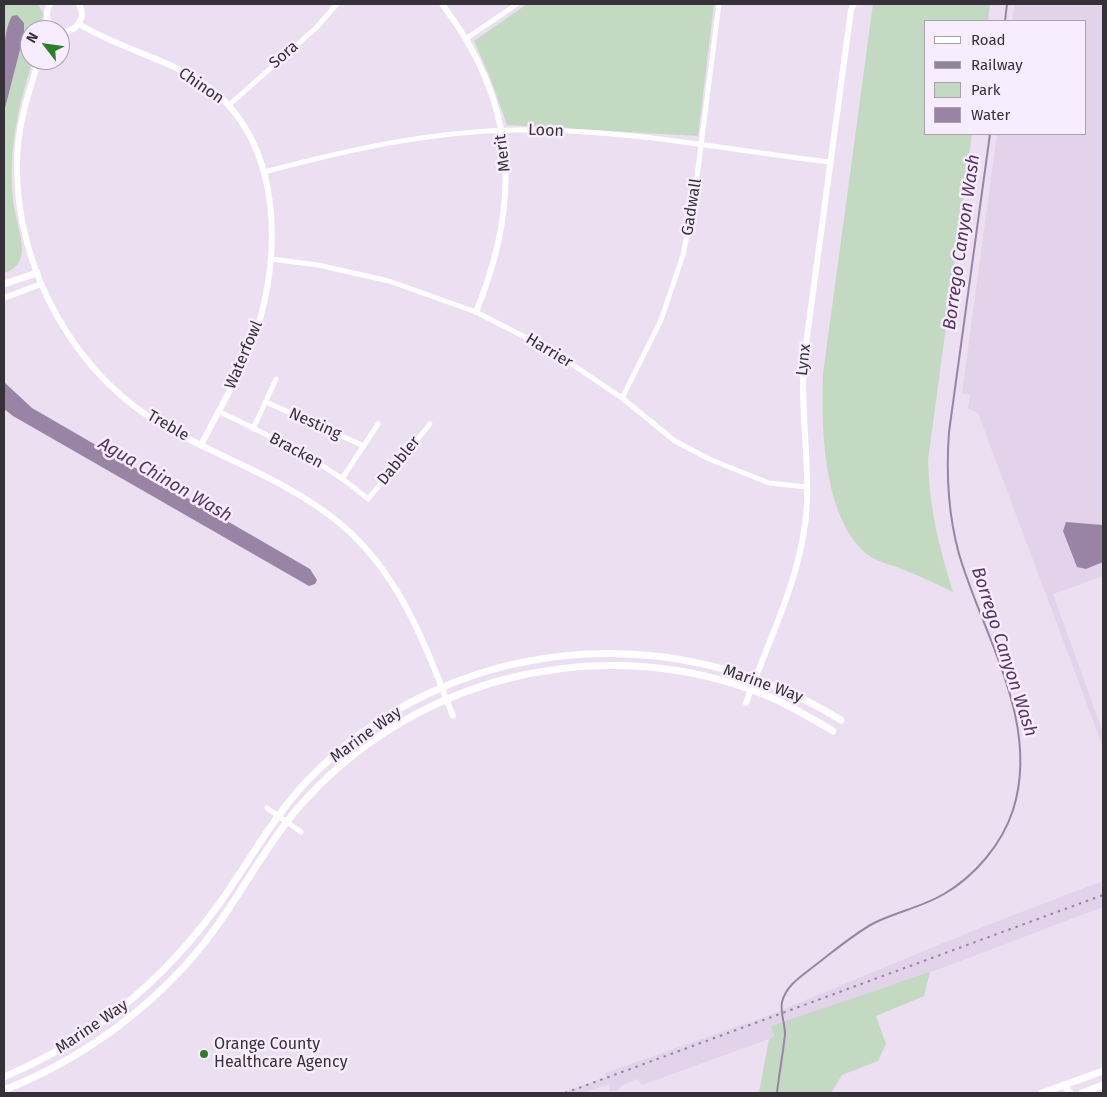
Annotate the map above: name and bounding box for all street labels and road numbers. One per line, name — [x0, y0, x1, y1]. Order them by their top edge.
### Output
street label: Sora — [265, 37, 303, 73]
street label: Chinon — [175, 64, 227, 108]
street label: Loon — [528, 121, 564, 141]
street label: Merit — [491, 133, 515, 173]
street label: Gadwall — [678, 177, 706, 237]
street label: Waterfowl — [221, 318, 267, 392]
street label: Harrier — [522, 330, 576, 372]
street label: Lynx — [793, 343, 815, 377]
street label: Nesting — [286, 404, 344, 444]
street label: Treble — [144, 406, 192, 446]
street label: Bracken — [266, 429, 326, 473]
street label: Dabbler — [373, 433, 425, 489]
street label: Marine Way — [721, 661, 805, 707]
street label: Marine Way — [327, 703, 405, 767]
street label: Marine Way — [52, 996, 132, 1058]

